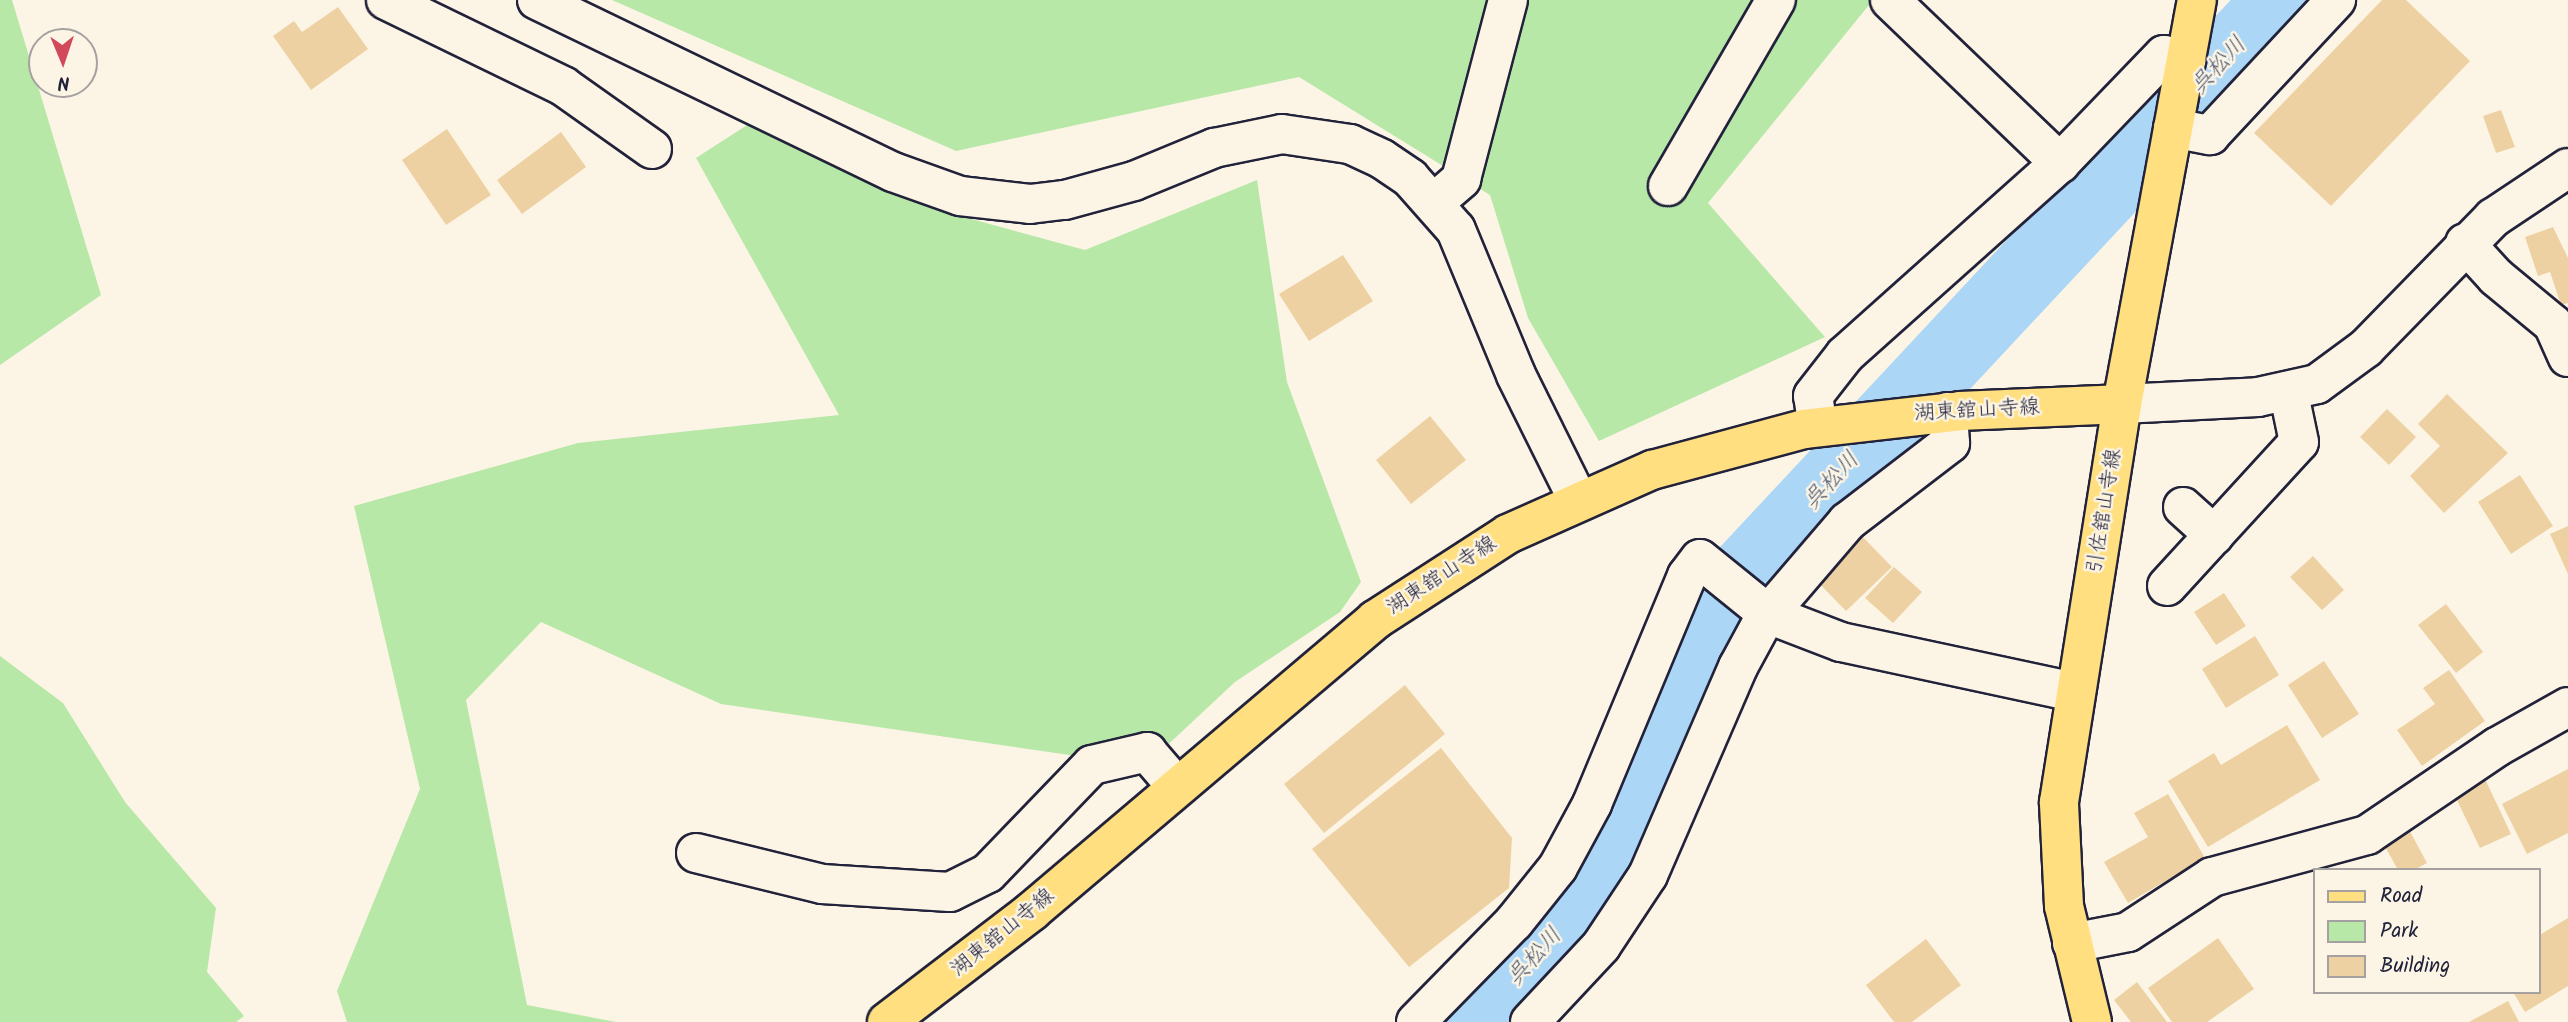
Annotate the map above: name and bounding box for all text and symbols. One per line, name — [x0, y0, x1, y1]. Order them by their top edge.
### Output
north arrow — [28, 28, 98, 98]
water label: 呉松川 — [2185, 31, 2253, 101]
text: N — [57, 67, 70, 97]
street label: 湖東舘山寺線 — [1913, 395, 2041, 427]
water label: 呉松川 — [1798, 446, 1866, 516]
street label: 引佐舘山寺線 — [2083, 447, 2127, 575]
street label: 湖東舘山寺線 — [1382, 531, 1502, 621]
legend — [2312, 868, 2540, 994]
text: Road — [2380, 880, 2422, 913]
street label: 湖東舘山寺線 — [946, 884, 1060, 982]
text: Park — [2380, 915, 2418, 948]
water label: 呉松川 — [1502, 922, 1568, 992]
text: Building — [2380, 950, 2450, 983]

